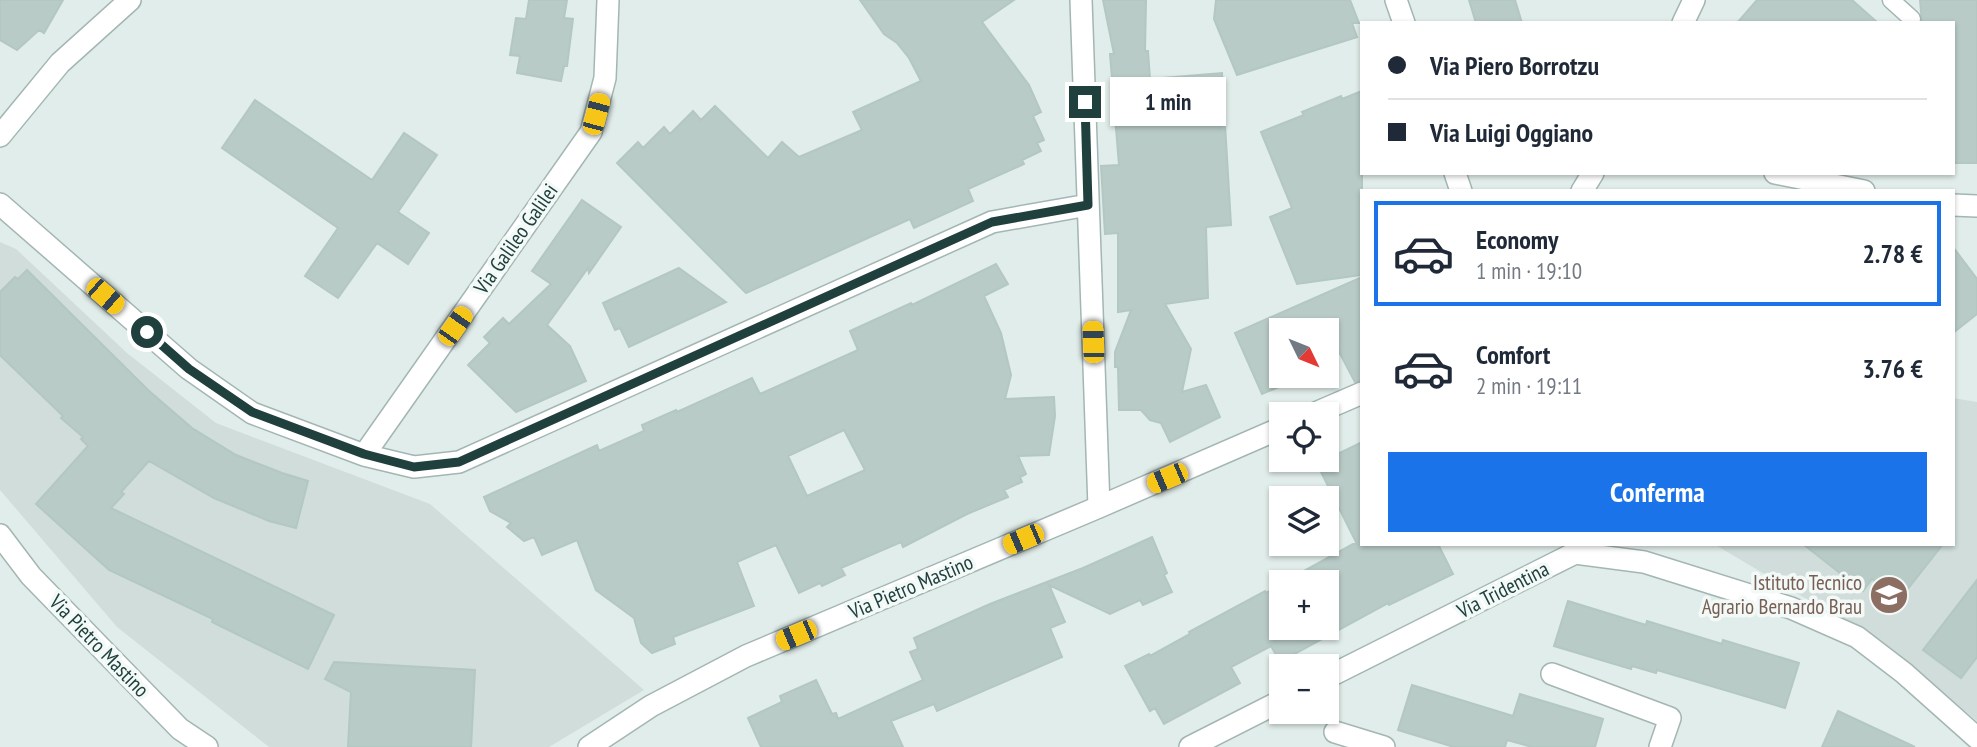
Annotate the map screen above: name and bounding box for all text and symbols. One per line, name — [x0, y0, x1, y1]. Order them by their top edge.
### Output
text: Via Piero Borrotzu — [1430, 49, 1599, 82]
callout: 1 min — [1110, 78, 1225, 126]
route end — [1069, 86, 1101, 118]
text: 1 min — [1145, 87, 1191, 116]
car — [581, 91, 612, 137]
text: Via Luigi Oggiano — [1430, 116, 1593, 149]
street label: Via Galileo Galilei — [467, 178, 564, 300]
icon: car — [1392, 222, 1455, 285]
text: Economy — [1476, 223, 1558, 256]
text: 2.78 € — [1862, 237, 1923, 270]
text: 1 min · 19:10 — [1476, 256, 1582, 285]
car — [83, 274, 128, 318]
car — [435, 303, 476, 349]
route start — [131, 316, 163, 348]
north arrow — [1269, 318, 1339, 388]
map controls — [1269, 318, 1339, 724]
car — [1082, 321, 1105, 363]
icon: car — [1392, 337, 1455, 400]
text: Comfort — [1476, 338, 1550, 371]
text: 3.76 € — [1862, 352, 1923, 385]
text: 2 min · 19:11 — [1476, 371, 1582, 400]
button: locate — [1269, 402, 1339, 472]
button: Conferma — [1388, 452, 1927, 532]
car — [1144, 460, 1191, 496]
button: layers — [1269, 486, 1339, 556]
car — [1000, 521, 1047, 557]
street label: Via Pietro Mastino — [844, 548, 977, 625]
street label: Via Tridentina — [1451, 555, 1553, 625]
place label: Istituto Tecnico Agrario Bernardo Brau — [1702, 569, 1862, 620]
button: + — [1269, 570, 1339, 640]
school or university icon: Istituto Tecnico Agrario Bernardo Brau — [1868, 574, 1910, 616]
street label: Via Pietro Mastino — [43, 588, 155, 703]
car — [773, 617, 820, 653]
button: − — [1269, 654, 1339, 724]

